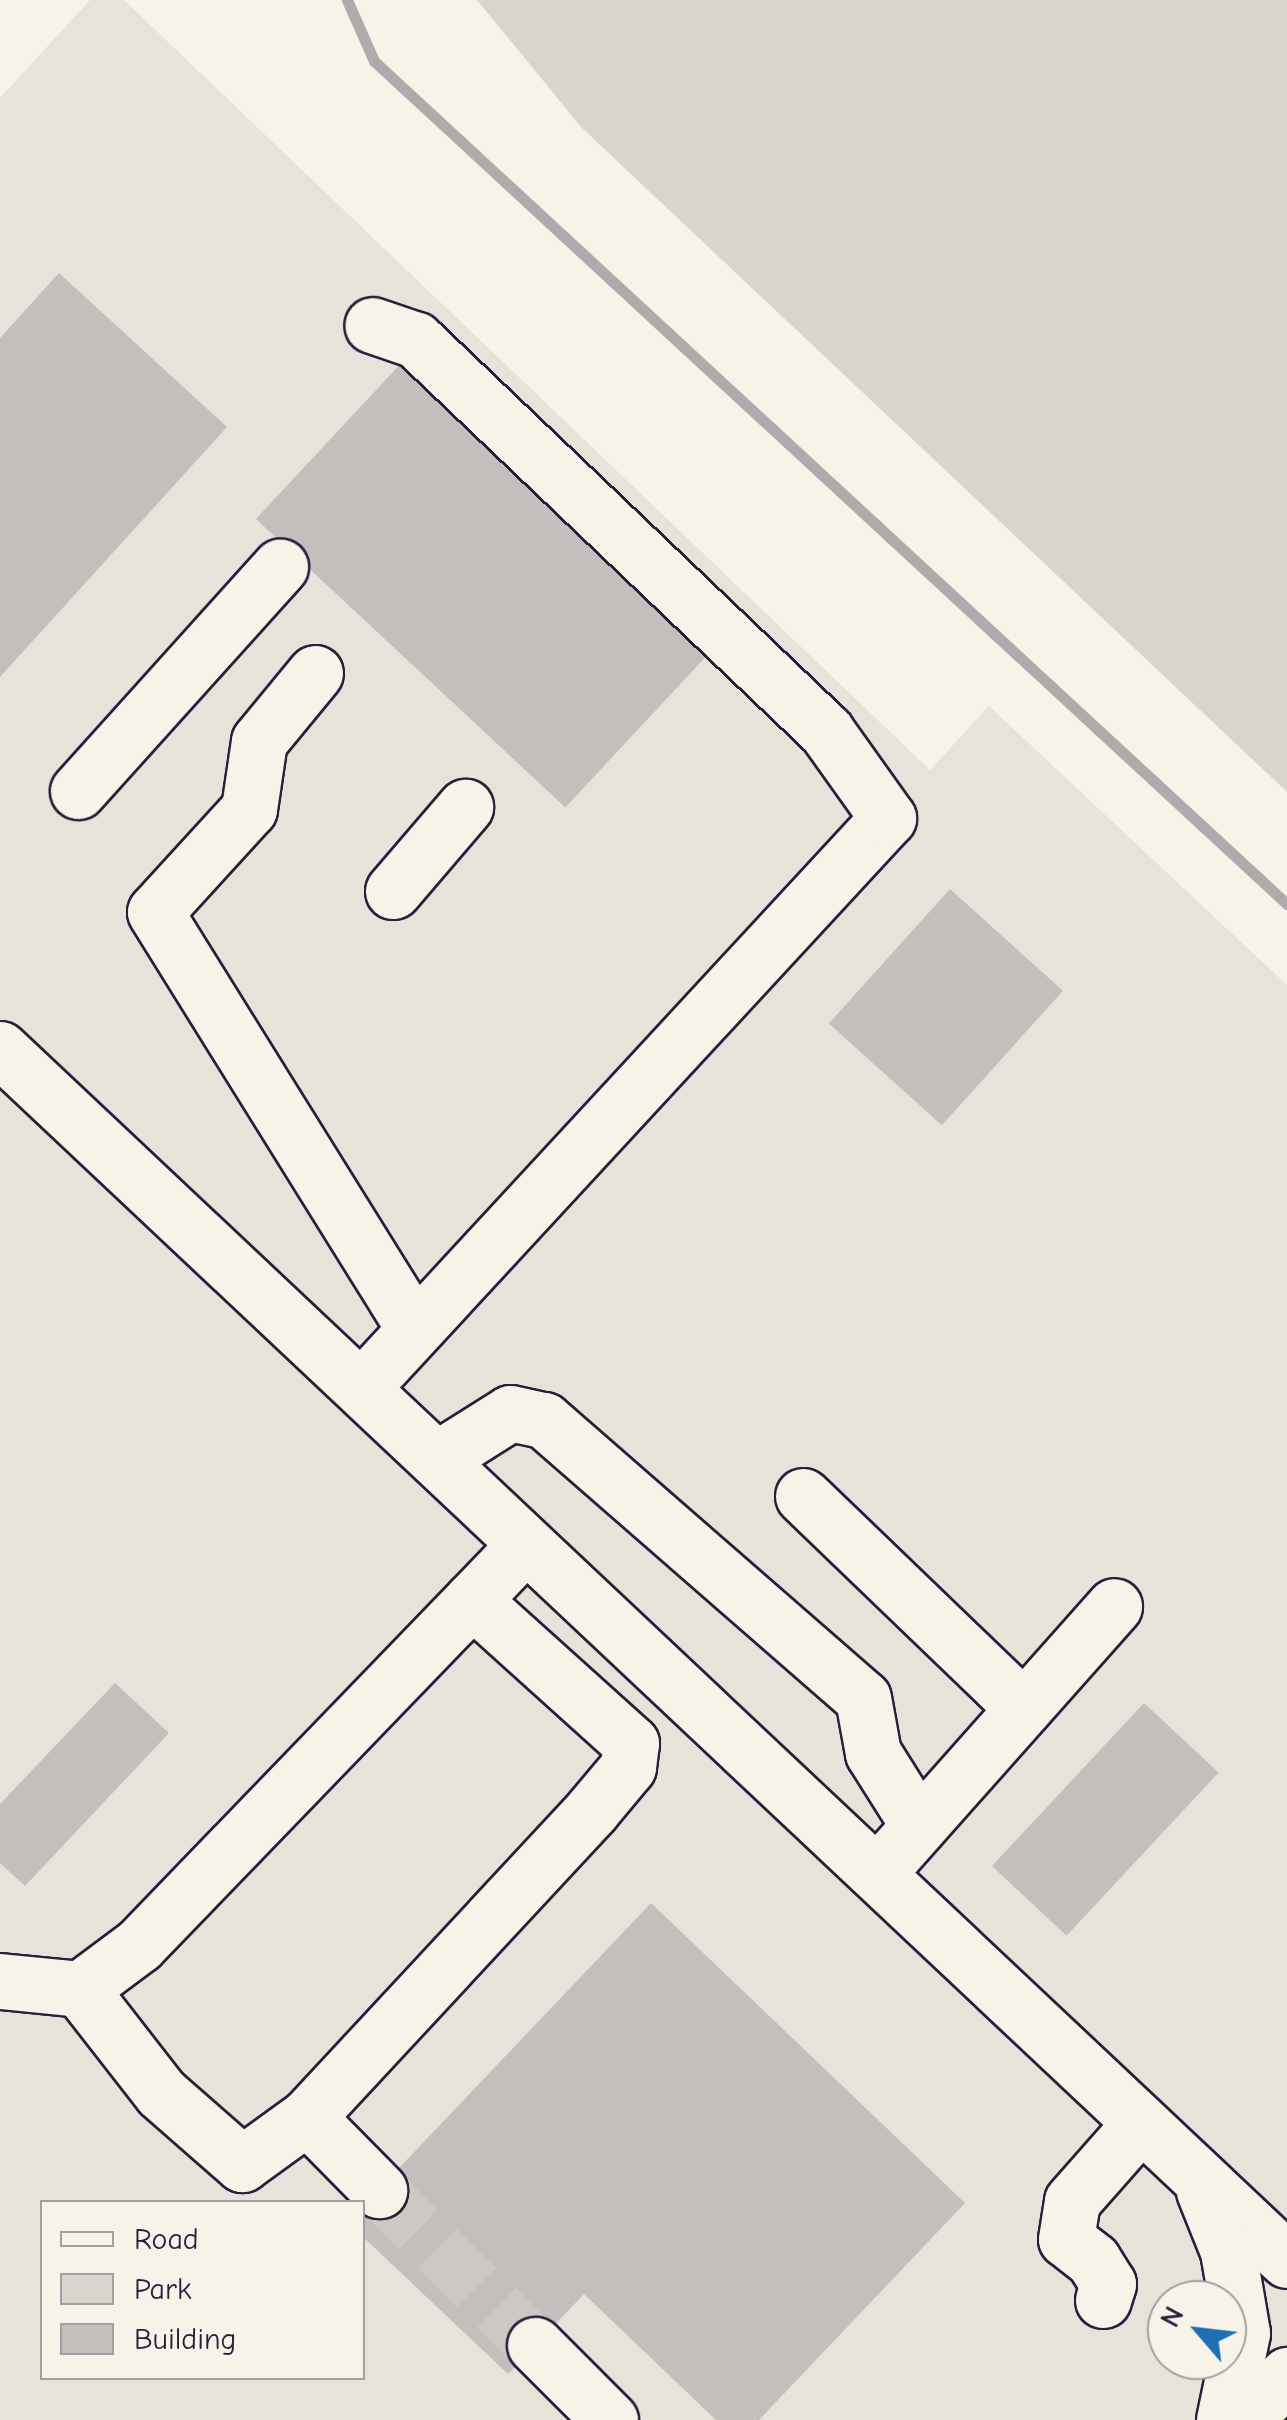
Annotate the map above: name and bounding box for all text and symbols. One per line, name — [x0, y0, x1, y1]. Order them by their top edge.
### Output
legend — [40, 2200, 365, 2380]
text: Road — [134, 2222, 199, 2257]
text: Park — [134, 2272, 191, 2307]
north arrow — [1147, 2280, 1247, 2380]
text: N — [1154, 2301, 1191, 2332]
text: Building — [134, 2322, 237, 2357]

